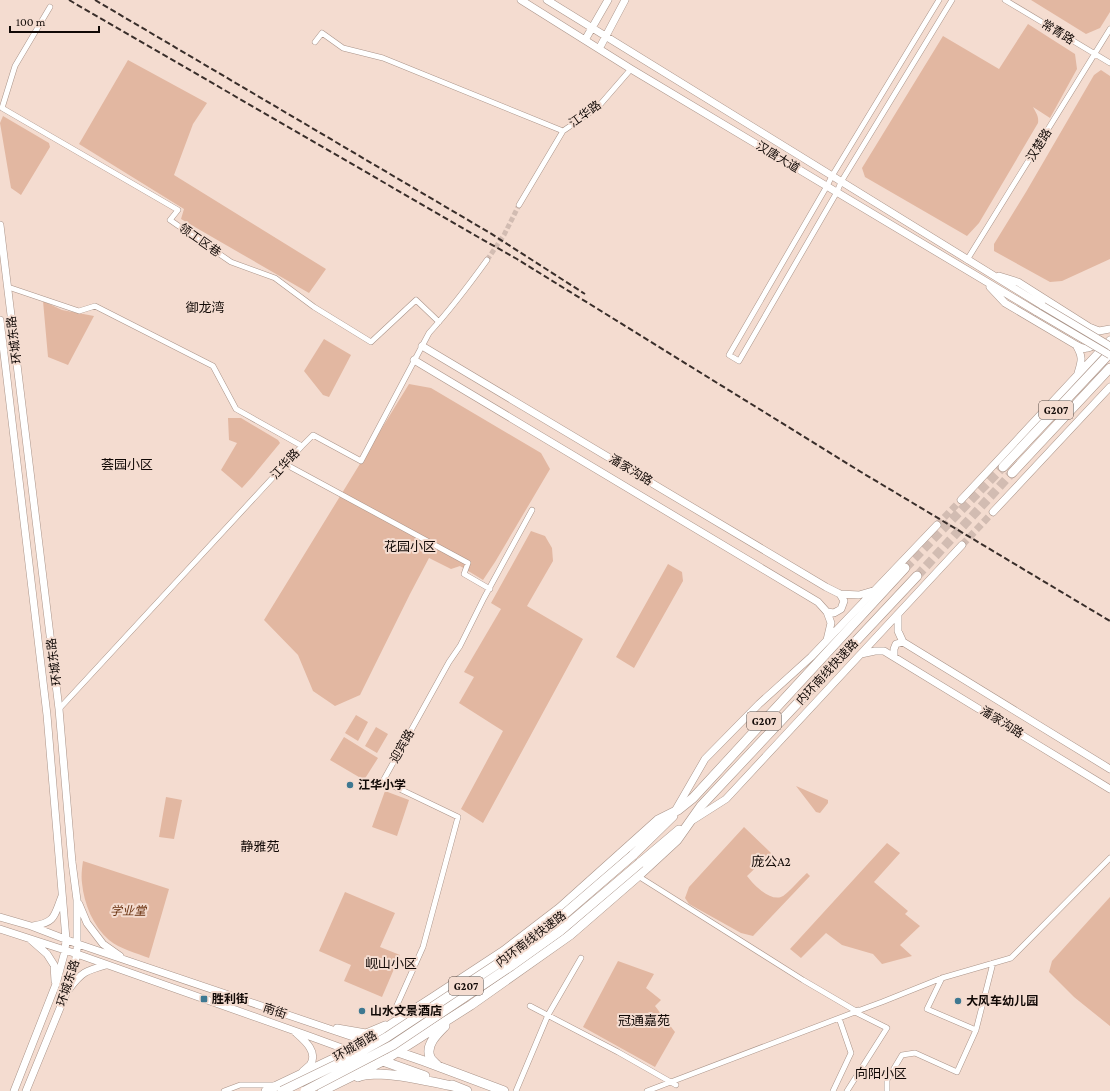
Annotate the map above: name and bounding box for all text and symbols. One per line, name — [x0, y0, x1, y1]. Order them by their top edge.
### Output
scale bar — [10, 8, 99, 34]
text: 100 m — [16, 15, 46, 29]
street label: 常青路 — [1039, 17, 1077, 47]
street label: 江华路 — [566, 98, 604, 130]
street label: 汉楚路 — [1024, 126, 1054, 164]
street label: 汉唐大道 — [754, 139, 802, 175]
street label: 领工区巷 — [176, 220, 224, 260]
district label: 御龙湾 — [185, 300, 225, 315]
street label: 环城东路 — [4, 315, 24, 365]
road number: G207 — [1039, 401, 1073, 419]
street label: 江华路 — [268, 446, 302, 482]
street label: 潘家沟路 — [607, 452, 655, 488]
district label: 荟园小区 — [101, 457, 153, 472]
district label: 花园小区 — [384, 539, 436, 554]
street label: 环城东路 — [44, 637, 64, 687]
street label: 内环南线快速路 — [793, 637, 861, 707]
street label: 潘家沟路 — [978, 703, 1026, 741]
road number: G207 — [747, 712, 781, 730]
street label: 迎宾路 — [387, 727, 417, 765]
place label: 江华小学 — [358, 778, 406, 792]
marker: 江华小学 — [345, 780, 355, 790]
district label: 静雅苑 — [240, 839, 280, 854]
district label: 庞公A2 — [751, 854, 791, 869]
park label: 学业堂 — [110, 904, 148, 918]
street label: 内环南线快速路 — [493, 908, 569, 970]
district label: 岘山小区 — [365, 956, 417, 971]
street label: 环城东路 — [54, 958, 82, 1008]
road number: G207 — [449, 977, 483, 995]
place label: 胜利街 — [212, 992, 248, 1006]
marker: 胜利街 — [199, 994, 209, 1004]
place label: 大风车幼儿园 — [966, 994, 1038, 1008]
marker: 大风车幼儿园 — [953, 996, 963, 1006]
street label: 南街 — [261, 1000, 289, 1022]
place label: 山水文景酒店 — [370, 1004, 442, 1018]
marker: 山水文景酒店 — [357, 1006, 367, 1016]
district label: 冠通嘉苑 — [618, 1013, 670, 1028]
street label: 环城南路 — [331, 1028, 379, 1064]
district label: 向阳小区 — [855, 1066, 907, 1081]

